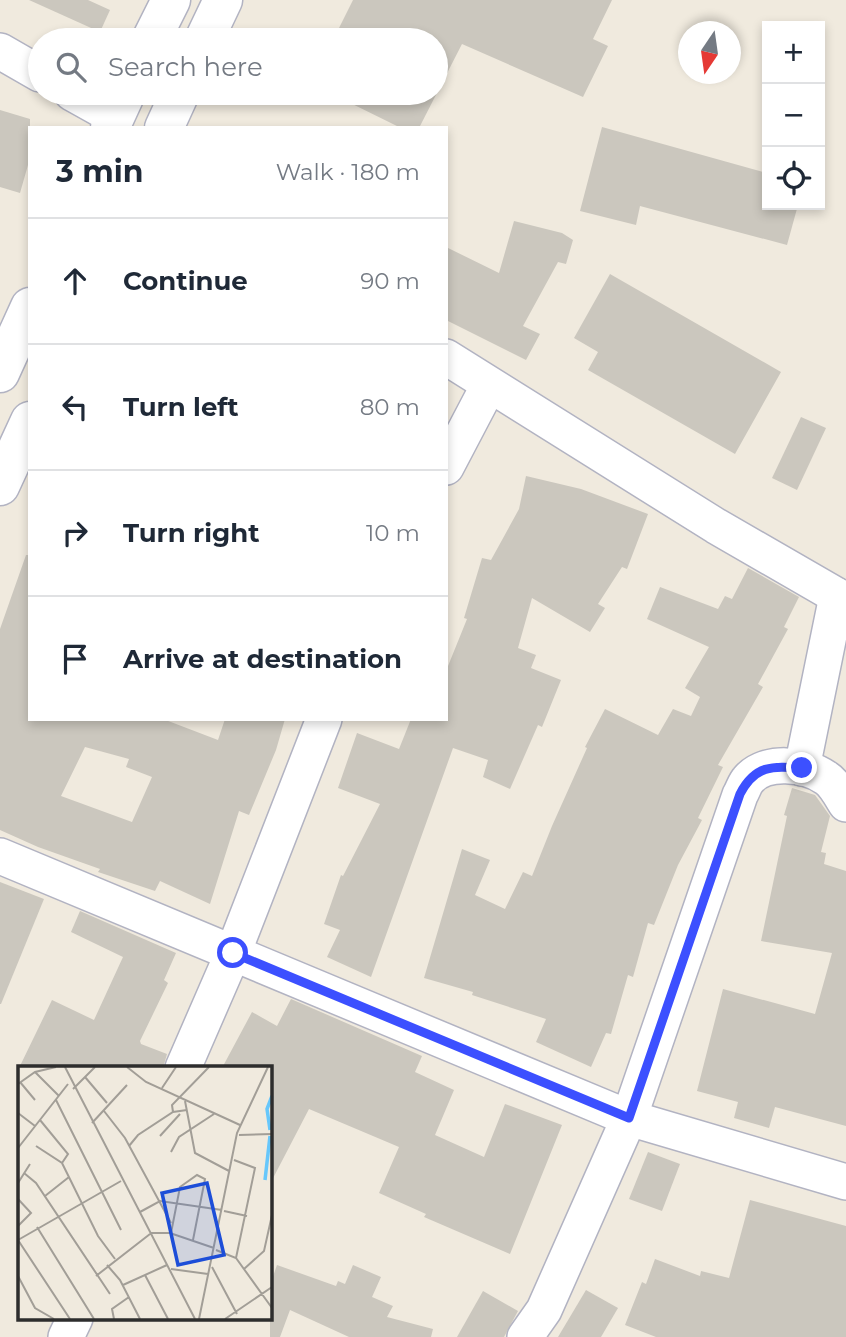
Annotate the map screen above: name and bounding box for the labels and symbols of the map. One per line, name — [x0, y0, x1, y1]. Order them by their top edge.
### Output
north arrow — [678, 21, 741, 84]
route end — [786, 752, 817, 783]
route start — [217, 937, 248, 968]
inset map — [18, 1066, 271, 1320]

